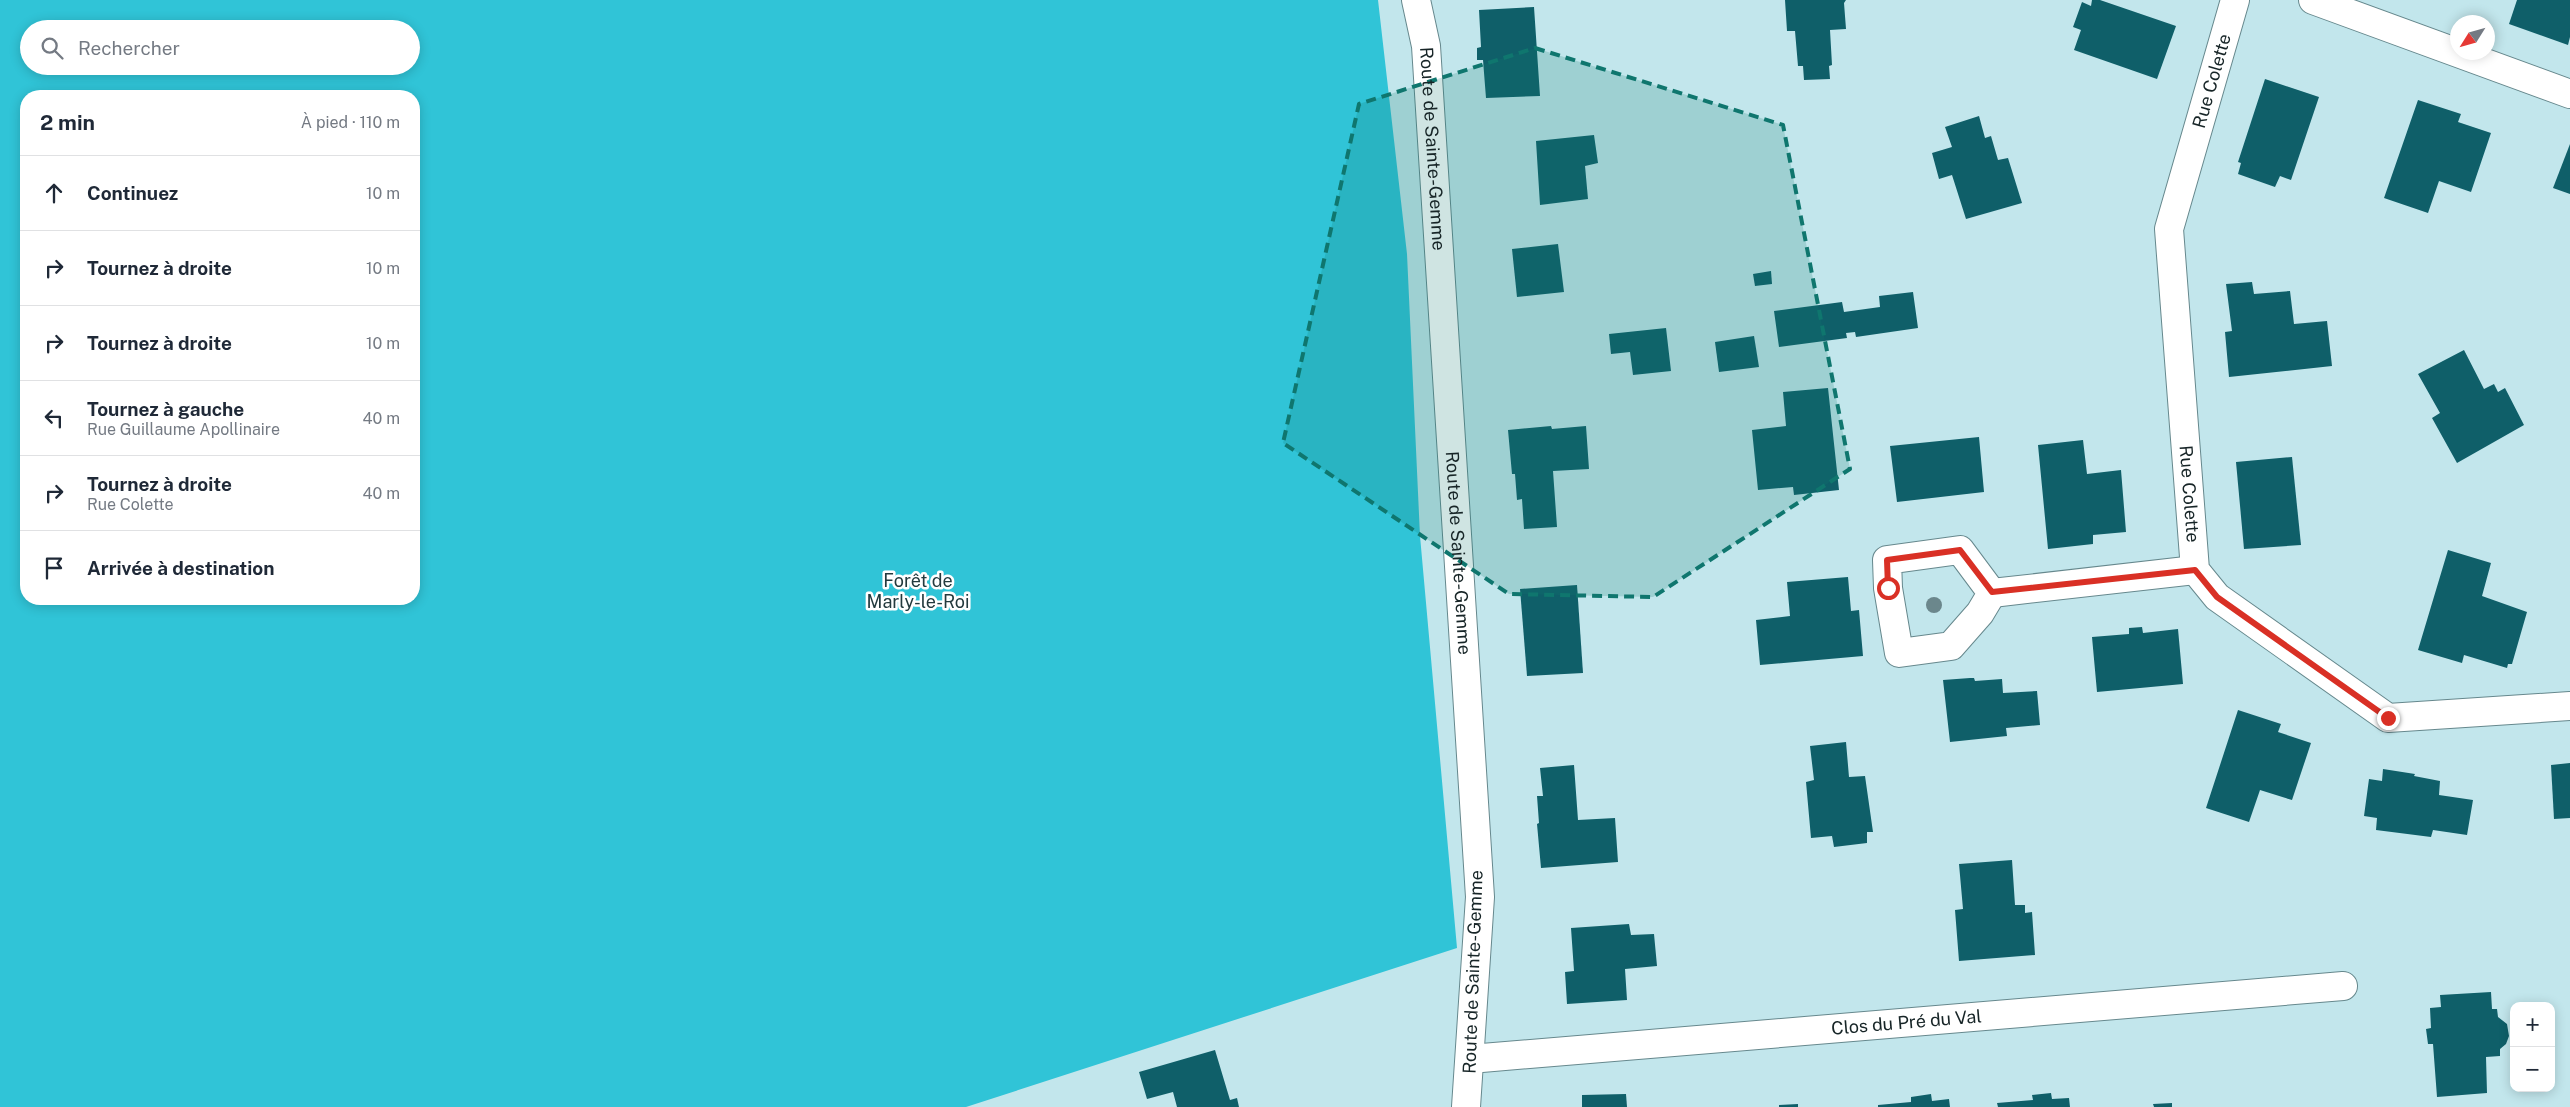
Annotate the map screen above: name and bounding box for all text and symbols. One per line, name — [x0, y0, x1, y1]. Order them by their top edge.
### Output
north arrow — [2450, 15, 2495, 60]
search box — [20, 20, 420, 75]
street label: Rue Colette — [2188, 31, 2235, 131]
icon: search — [38, 34, 66, 62]
text: Rechercher — [78, 37, 180, 59]
street label: Route de Sainte-Gemme — [1416, 46, 1450, 251]
text: 2 min — [40, 110, 95, 135]
text: À pied · 110 m — [301, 113, 400, 132]
icon: ahead — [40, 179, 68, 207]
text: Continuez — [87, 182, 178, 204]
text: 10 m — [366, 184, 400, 203]
icon: right — [40, 254, 68, 282]
text: Tournez à droite — [87, 257, 232, 279]
text: 10 m — [366, 259, 400, 278]
icon: right — [40, 329, 68, 357]
text: Tournez à droite — [87, 332, 232, 354]
text: 10 m — [366, 334, 400, 353]
text: Tournez à gauche — [87, 398, 244, 420]
icon: left — [40, 404, 68, 432]
text: 40 m — [362, 409, 400, 428]
text: Rue Guillaume Apollinaire — [87, 420, 280, 439]
street label: Rue Colette — [2176, 445, 2204, 543]
street label: Route de Sainte-Gemme — [1442, 450, 1476, 655]
text: Tournez à droite — [87, 473, 232, 495]
icon: right — [40, 479, 68, 507]
text: 40 m — [362, 484, 400, 503]
text: Rue Colette — [87, 495, 174, 514]
icon: arrive — [40, 554, 68, 582]
text: Arrivée à destination — [87, 557, 275, 579]
park label: Forêt de Marly-le-Roi — [867, 570, 969, 612]
route start — [1877, 577, 1900, 600]
route end — [2377, 707, 2400, 730]
street label: Route de Sainte-Gemme — [1458, 870, 1487, 1074]
map controls — [2510, 1002, 2555, 1092]
button: + — [2510, 1002, 2555, 1047]
street label: Clos du Pré du Val — [1830, 1005, 1982, 1039]
button: − — [2510, 1047, 2555, 1092]

